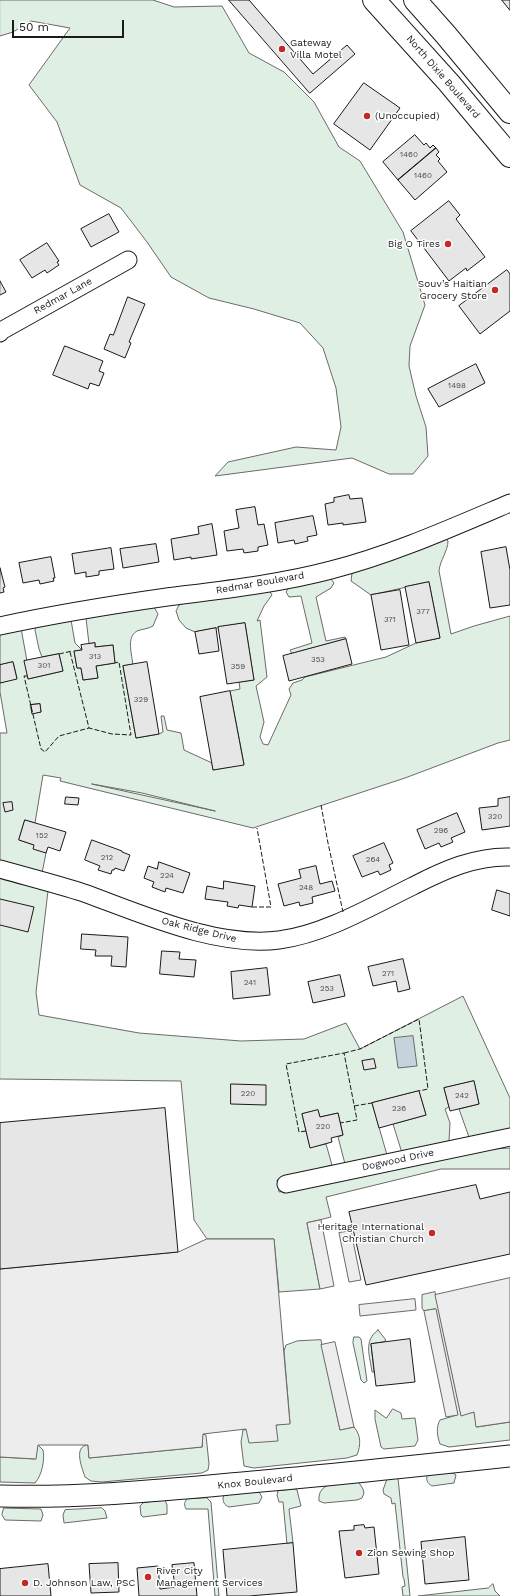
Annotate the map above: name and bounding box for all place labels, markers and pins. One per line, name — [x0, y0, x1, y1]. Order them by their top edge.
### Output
place label: Gateway Villa Motel — [290, 37, 342, 60]
marker: Gateway Villa Motel — [277, 44, 287, 54]
place label: (Unoccupied) — [375, 110, 439, 122]
marker: (Unoccupied) — [362, 111, 372, 121]
place label: Big O Tires — [388, 238, 440, 250]
marker: Big O Tires — [443, 239, 453, 249]
place label: Souv’s Haitian Grocery Store — [418, 278, 487, 302]
marker: Souv’s Haitian Grocery Store — [490, 285, 500, 295]
place label: Heritage International Christian Church — [317, 1221, 424, 1244]
marker: Heritage International Christian Church — [427, 1228, 437, 1238]
place label: Zion Sewing Shop — [367, 1547, 454, 1559]
marker: Zion Sewing Shop — [354, 1548, 364, 1558]
place label: River City Management Services — [156, 1565, 263, 1588]
marker: River City Management Services — [143, 1572, 153, 1582]
place label: D. Johnson Law, PSC — [33, 1577, 135, 1589]
marker: D. Johnson Law, PSC — [20, 1578, 30, 1588]

